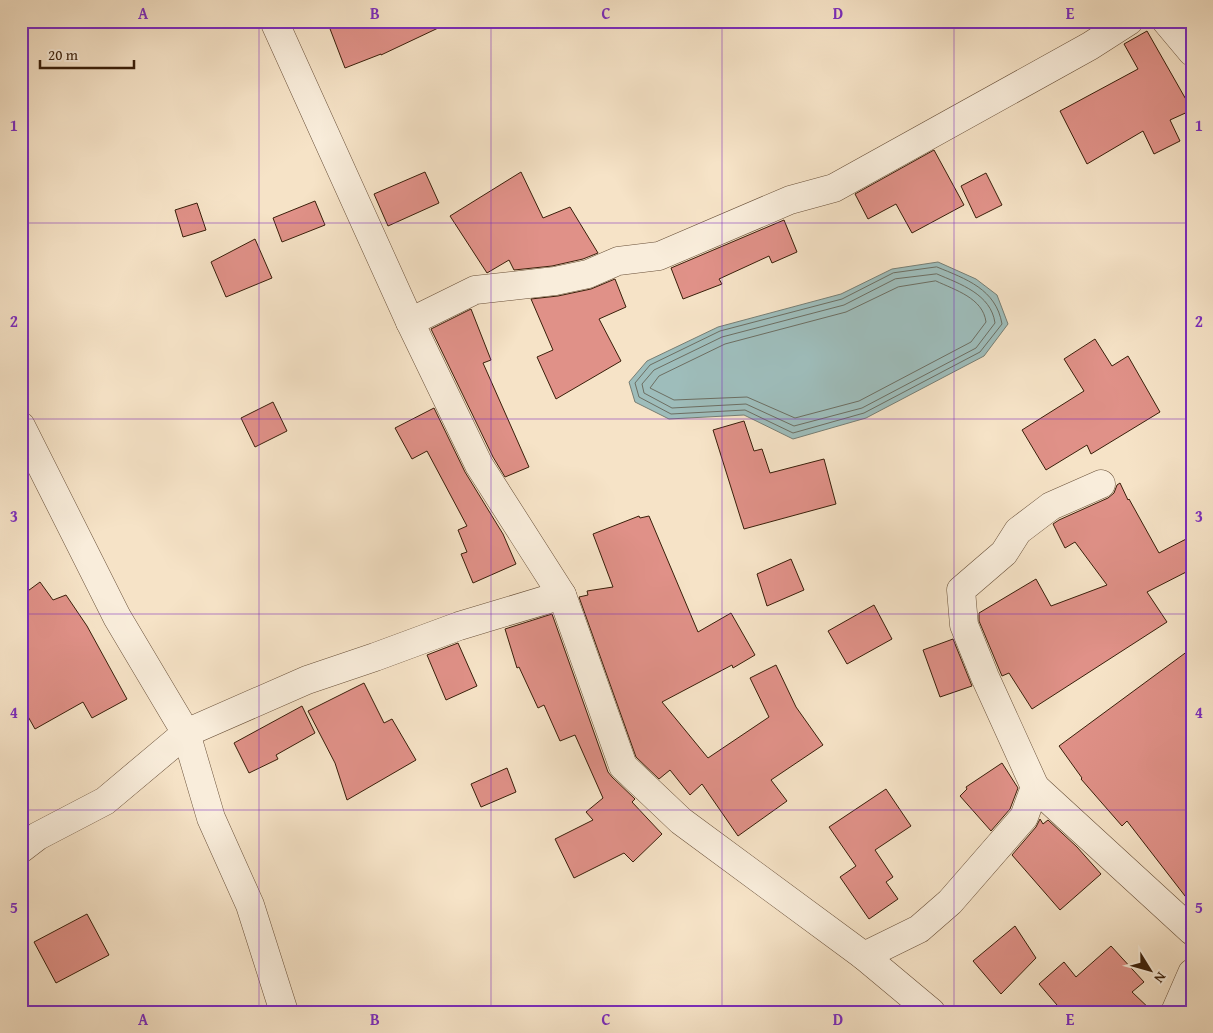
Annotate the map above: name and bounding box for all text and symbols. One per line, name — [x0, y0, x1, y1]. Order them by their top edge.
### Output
text: A — [138, 1, 149, 25]
text: B — [370, 1, 380, 25]
text: C — [601, 1, 611, 25]
text: D — [833, 1, 843, 25]
text: E — [1066, 1, 1075, 25]
scale bar — [40, 38, 134, 70]
text: 20 m — [48, 44, 79, 65]
text: 1 — [10, 113, 18, 137]
text: 1 — [1195, 113, 1203, 137]
text: 2 — [10, 309, 18, 333]
text: 2 — [1195, 309, 1203, 333]
text: 3 — [10, 504, 18, 528]
text: 3 — [1195, 504, 1203, 528]
text: 4 — [10, 700, 18, 724]
text: 4 — [1195, 700, 1203, 724]
text: 5 — [10, 895, 18, 919]
text: 5 — [1195, 895, 1203, 919]
north arrow — [1126, 946, 1176, 996]
text: N — [1149, 968, 1171, 988]
text: A — [138, 1007, 149, 1031]
text: B — [370, 1007, 380, 1031]
text: C — [601, 1007, 611, 1031]
text: D — [833, 1007, 843, 1031]
text: E — [1066, 1007, 1075, 1031]

